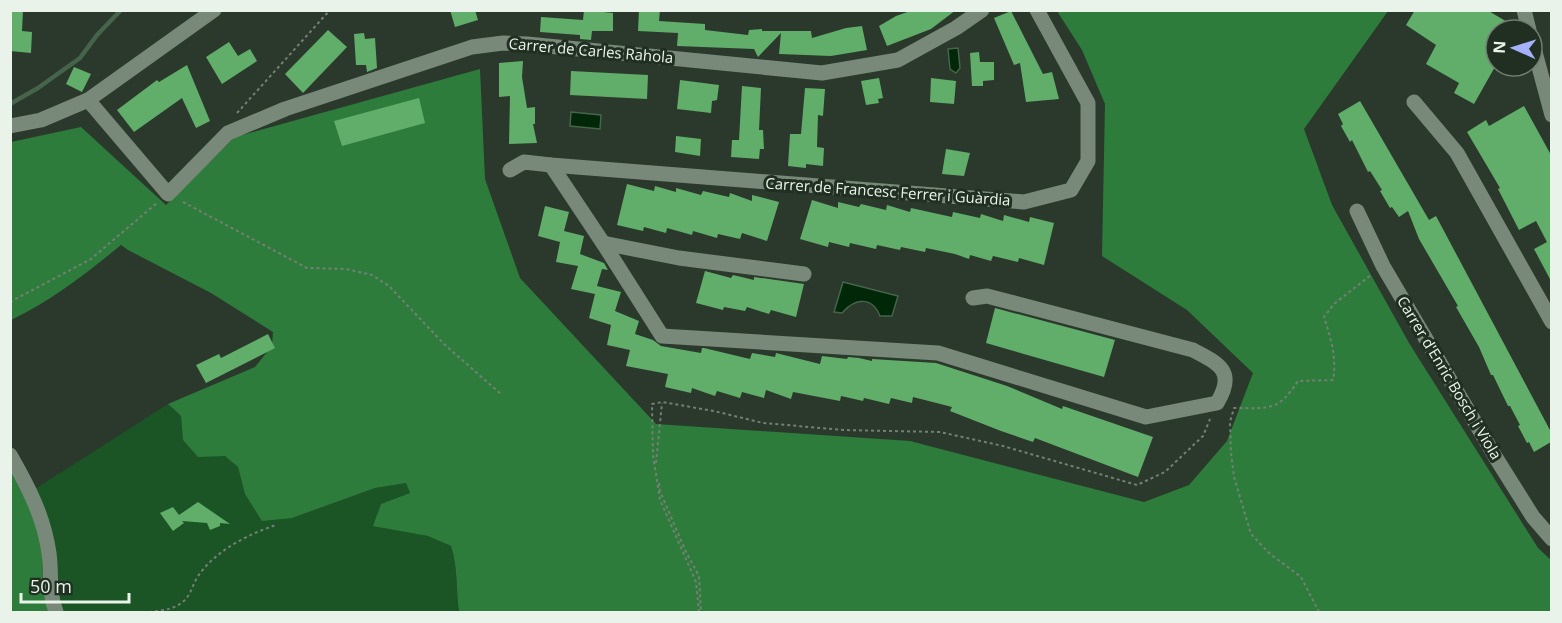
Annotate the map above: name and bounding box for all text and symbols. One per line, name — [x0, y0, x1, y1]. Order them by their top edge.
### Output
north arrow — [1484, 18, 1544, 78]
street label: Carrer de Carles Rahola — [508, 33, 674, 67]
text: N — [1488, 40, 1510, 54]
street label: Carrer de Francesc Ferrer i Guàrdia — [765, 172, 1011, 210]
street label: Carrer d'Enric Bosch i Viola — [1393, 292, 1507, 463]
scale bar — [21, 566, 129, 604]
text: 50 m — [30, 574, 72, 598]

